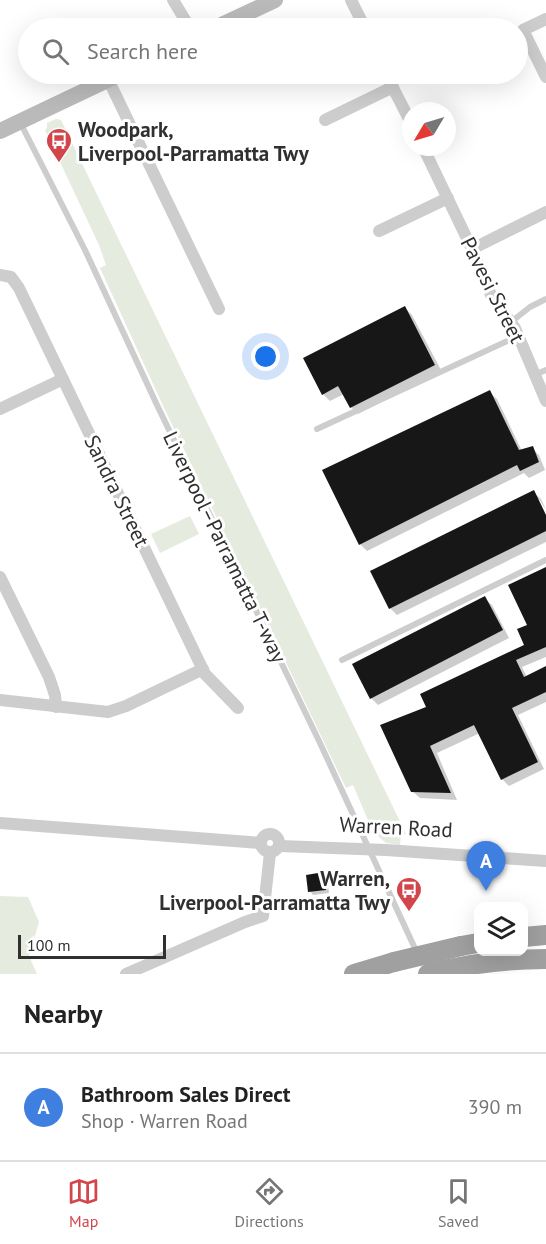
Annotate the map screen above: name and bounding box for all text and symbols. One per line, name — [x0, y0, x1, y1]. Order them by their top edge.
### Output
search box — [18, 18, 528, 84]
icon: search — [39, 35, 72, 68]
text: Search here — [87, 37, 198, 65]
north arrow — [402, 102, 456, 156]
place label: Woodpark, Liverpool-Parramatta Twy — [78, 116, 310, 167]
bus stop icon: Woodpark, Liverpool-Parramatta Twy — [44, 126, 74, 164]
street label: Pavesi Street — [455, 232, 531, 348]
your location — [251, 342, 280, 371]
street label: Liverpool–Parramatta T-way — [157, 427, 293, 667]
street label: Sandra Street — [78, 431, 156, 551]
street label: Warren Road — [339, 811, 453, 843]
pin: A — [466, 842, 506, 891]
place label: Warren, Liverpool-Parramatta Twy — [159, 865, 391, 916]
bus stop icon: Warren, Liverpool-Parramatta Twy — [394, 875, 424, 913]
map controls — [474, 902, 528, 956]
button: layers — [474, 902, 528, 956]
scale bar — [18, 932, 166, 960]
text: 100 m — [27, 935, 70, 955]
text: Nearby — [24, 997, 102, 1030]
text: Bathroom Sales Direct — [81, 1080, 290, 1108]
text: A — [37, 1094, 50, 1120]
text: 390 m — [468, 1094, 522, 1120]
text: Shop · Warren Road — [81, 1108, 248, 1134]
tab: Map — [67, 1175, 100, 1231]
tab: Directions — [235, 1175, 304, 1231]
tab: Saved — [438, 1175, 479, 1231]

